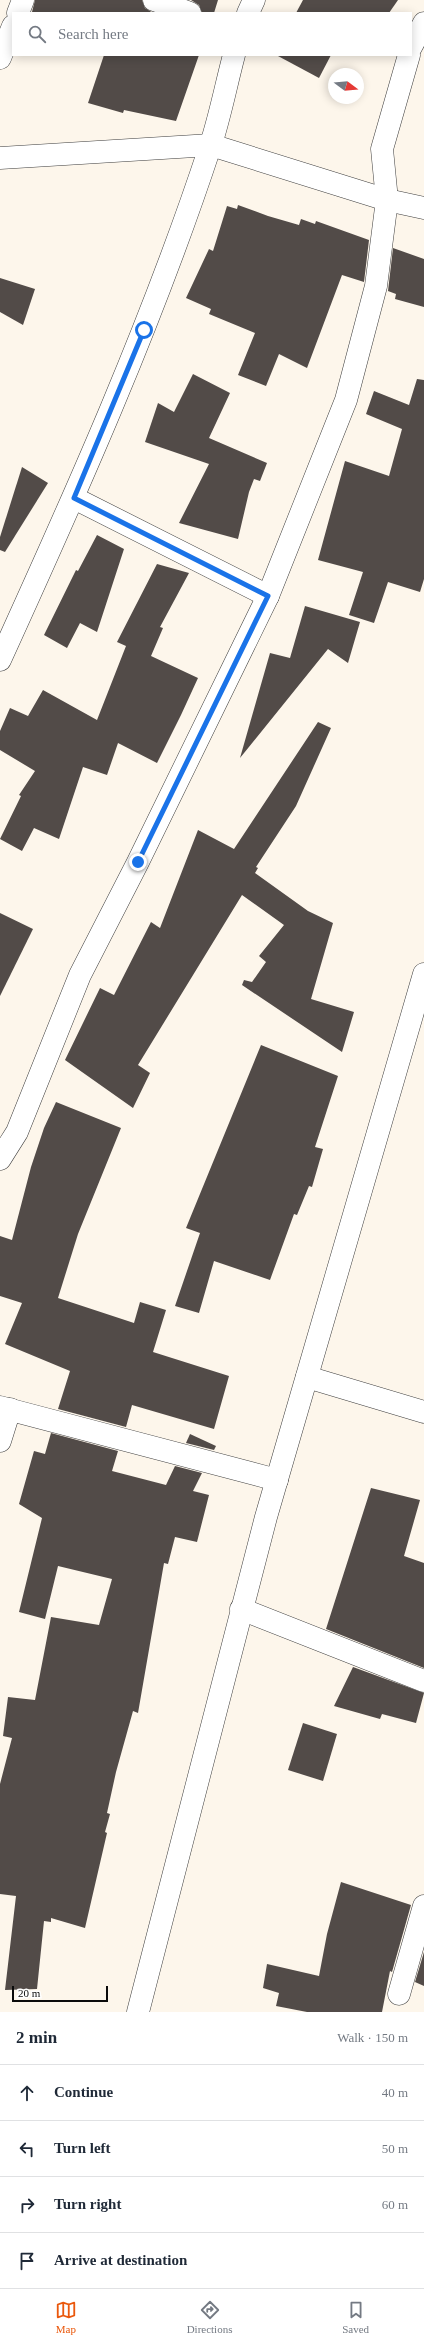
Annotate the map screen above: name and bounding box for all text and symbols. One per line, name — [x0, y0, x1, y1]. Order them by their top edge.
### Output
search box — [12, 12, 412, 56]
icon: search — [26, 23, 48, 45]
text: Search here — [58, 26, 128, 42]
north arrow — [328, 68, 364, 104]
route start — [135, 321, 153, 339]
route end — [129, 853, 147, 871]
scale bar — [12, 1984, 108, 2003]
text: 20 m — [18, 1987, 40, 1999]
text: 2 min — [16, 2028, 57, 2047]
text: Walk · 150 m — [337, 2030, 408, 2045]
icon: ahead — [16, 2082, 38, 2104]
text: Continue — [54, 2084, 113, 2100]
text: 40 m — [382, 2085, 408, 2100]
icon: left — [16, 2138, 38, 2160]
text: Turn left — [54, 2140, 111, 2156]
text: 50 m — [382, 2141, 408, 2156]
icon: right — [16, 2194, 38, 2216]
text: Turn right — [54, 2196, 121, 2212]
text: 60 m — [382, 2197, 408, 2212]
icon: arrive — [16, 2250, 38, 2272]
text: Arrive at destination — [54, 2252, 187, 2268]
tab: Map — [55, 2299, 77, 2335]
tab: Directions — [187, 2299, 232, 2335]
tab: Saved — [342, 2299, 369, 2335]

